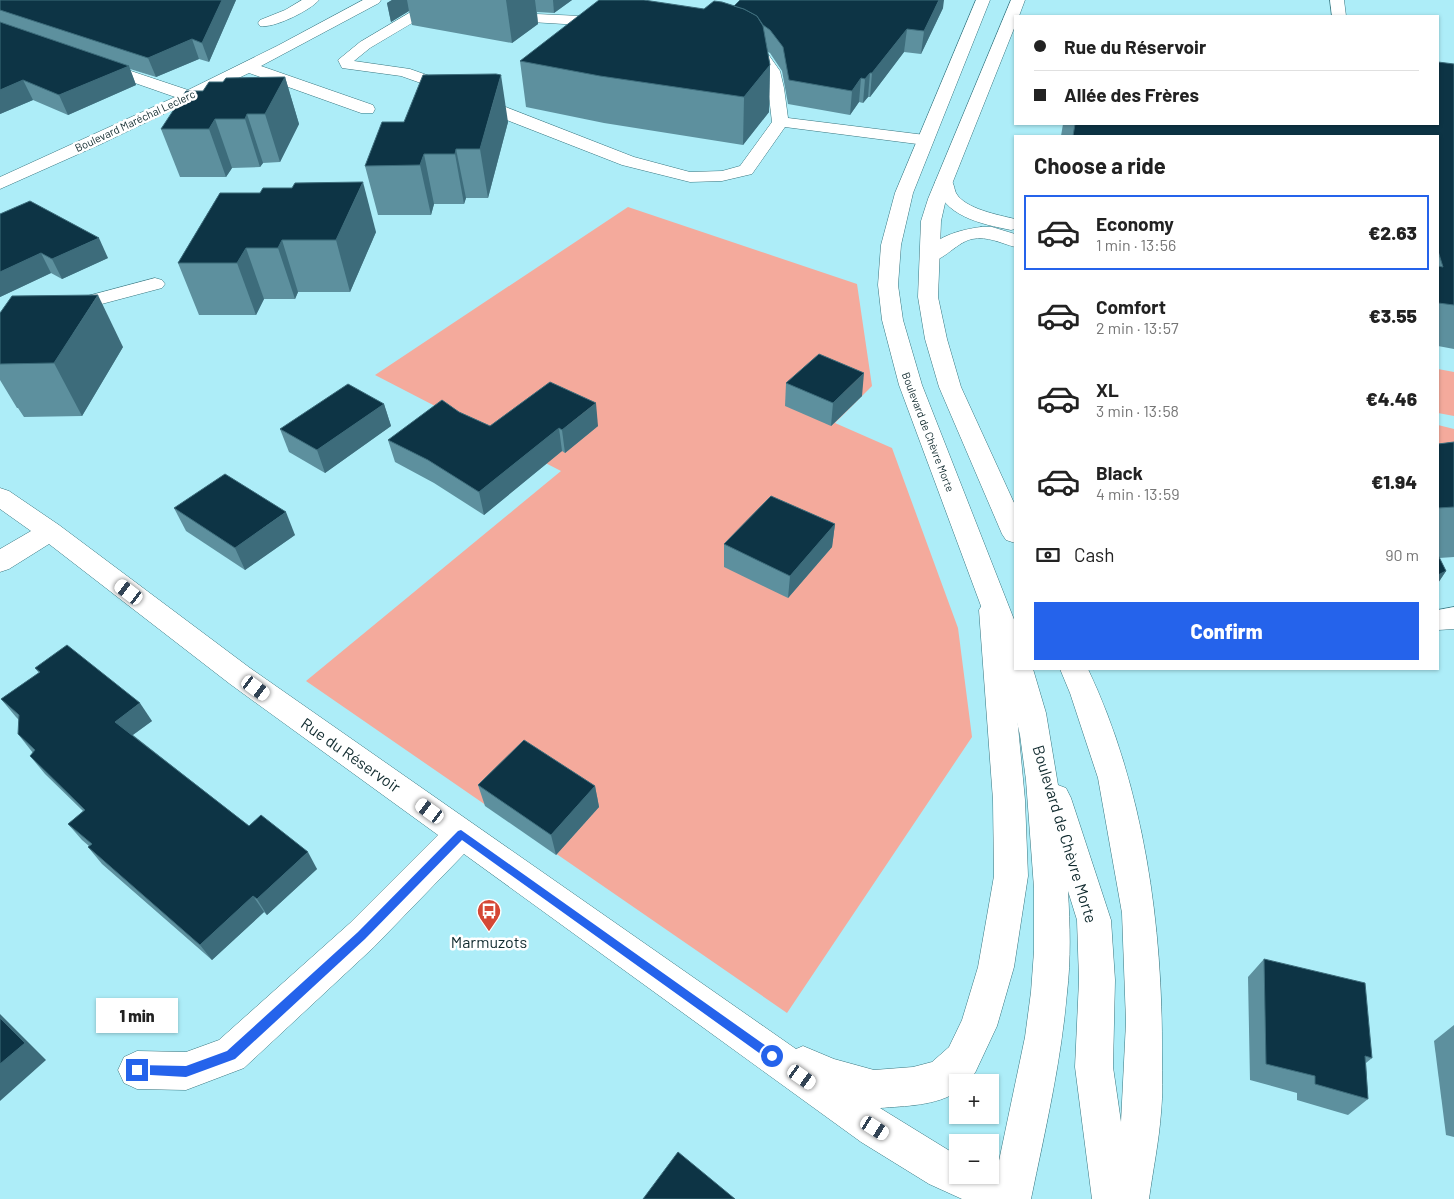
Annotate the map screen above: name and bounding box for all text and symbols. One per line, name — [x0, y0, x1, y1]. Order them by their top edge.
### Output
text: Rue du Réservoir — [1064, 35, 1206, 58]
text: Allée des Frères — [1064, 83, 1199, 106]
street label: Boulevard Maréchal Leclerc — [73, 87, 197, 154]
text: Choose a ride — [1034, 152, 1166, 178]
icon: car — [1036, 210, 1081, 255]
text: Economy — [1096, 212, 1174, 235]
text: €2.63 — [1368, 221, 1417, 244]
text: 1 min · 13:56 — [1096, 235, 1176, 254]
icon: car — [1036, 293, 1081, 338]
text: Comfort — [1096, 295, 1166, 318]
text: €3.55 — [1369, 304, 1417, 327]
text: 2 min · 13:57 — [1096, 318, 1179, 337]
street label: Boulevard de Chèvre Morte — [900, 370, 957, 494]
icon: car — [1036, 376, 1081, 421]
text: XL — [1096, 378, 1119, 401]
text: €4.46 — [1366, 387, 1417, 410]
text: 3 min · 13:58 — [1096, 401, 1179, 420]
icon: car — [1036, 459, 1081, 504]
text: Black — [1096, 461, 1143, 484]
text: €1.94 — [1371, 470, 1417, 493]
text: 4 min · 13:59 — [1096, 484, 1180, 503]
icon: cash — [1034, 541, 1062, 569]
text: Cash — [1074, 543, 1115, 566]
text: 90 m — [1385, 545, 1419, 564]
car — [112, 577, 145, 607]
button: Confirm — [1034, 602, 1419, 660]
car — [239, 673, 272, 703]
street label: Rue du Réservoir — [298, 713, 405, 796]
street label: Boulevard de Chèvre Morte — [1029, 743, 1102, 925]
car — [413, 796, 446, 826]
bus stop icon: Marmuzots — [476, 898, 502, 932]
place label: Marmuzots — [451, 932, 527, 951]
callout: 1 min — [96, 998, 178, 1032]
text: 1 min — [119, 1006, 155, 1025]
route start — [761, 1045, 783, 1067]
route end — [126, 1059, 148, 1081]
car — [785, 1062, 818, 1092]
map controls — [949, 1074, 999, 1184]
button: + — [949, 1074, 999, 1124]
car — [858, 1114, 891, 1142]
button: − — [949, 1134, 999, 1184]

